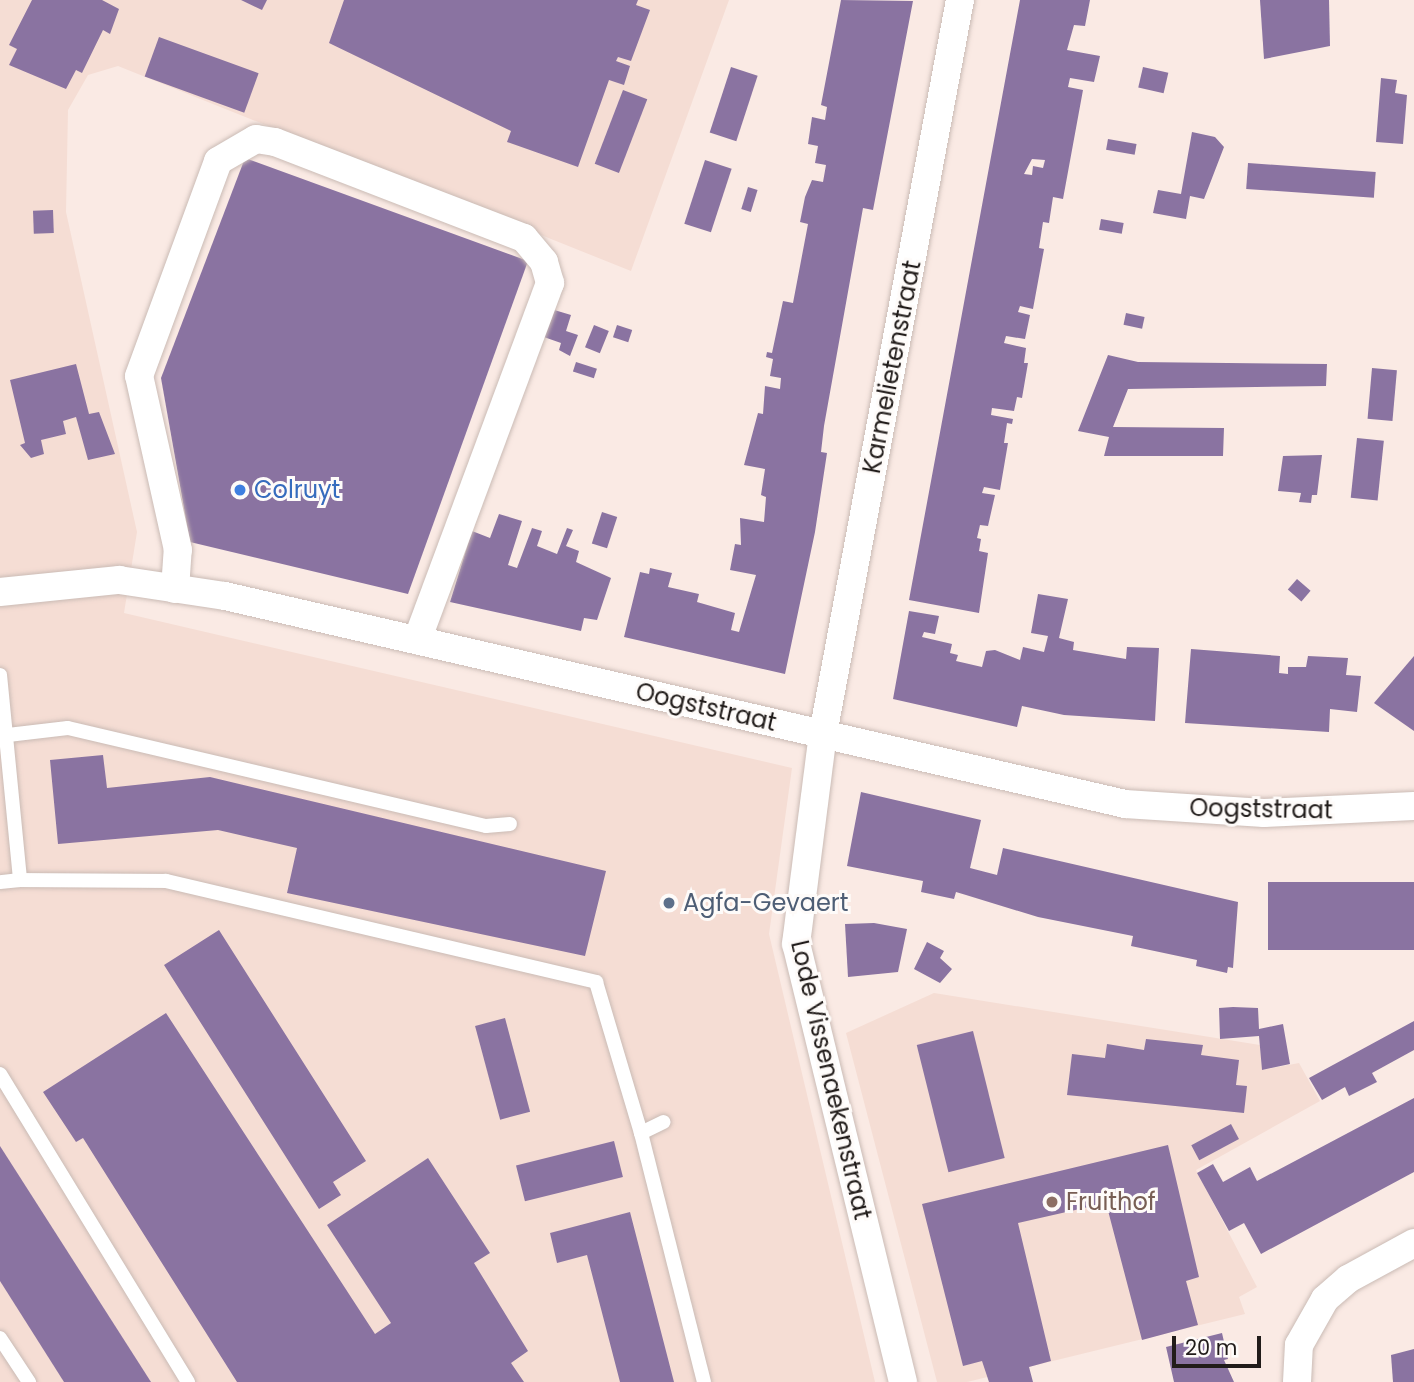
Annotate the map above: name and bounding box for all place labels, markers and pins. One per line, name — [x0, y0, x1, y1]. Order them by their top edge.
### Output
place label: Colruyt — [254, 476, 340, 504]
marker: Colruyt — [232, 482, 248, 498]
place label: Agfa-Gevaert — [683, 889, 849, 917]
marker: Agfa-Gevaert — [661, 895, 677, 911]
place label: Fruithof — [1066, 1188, 1156, 1216]
marker: Fruithof — [1044, 1194, 1060, 1210]

